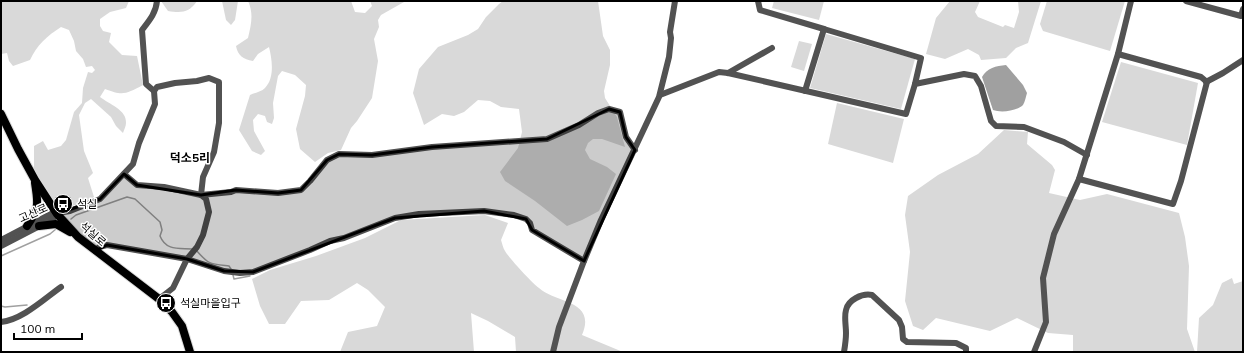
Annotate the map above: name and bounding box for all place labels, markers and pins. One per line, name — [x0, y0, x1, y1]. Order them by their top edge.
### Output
bus stop icon: 석실 — [52, 193, 74, 215]
place label: 석실 — [77, 197, 97, 211]
bus stop icon: 석실마을입구 — [155, 292, 177, 314]
place label: 석실마을입구 — [180, 296, 241, 310]

